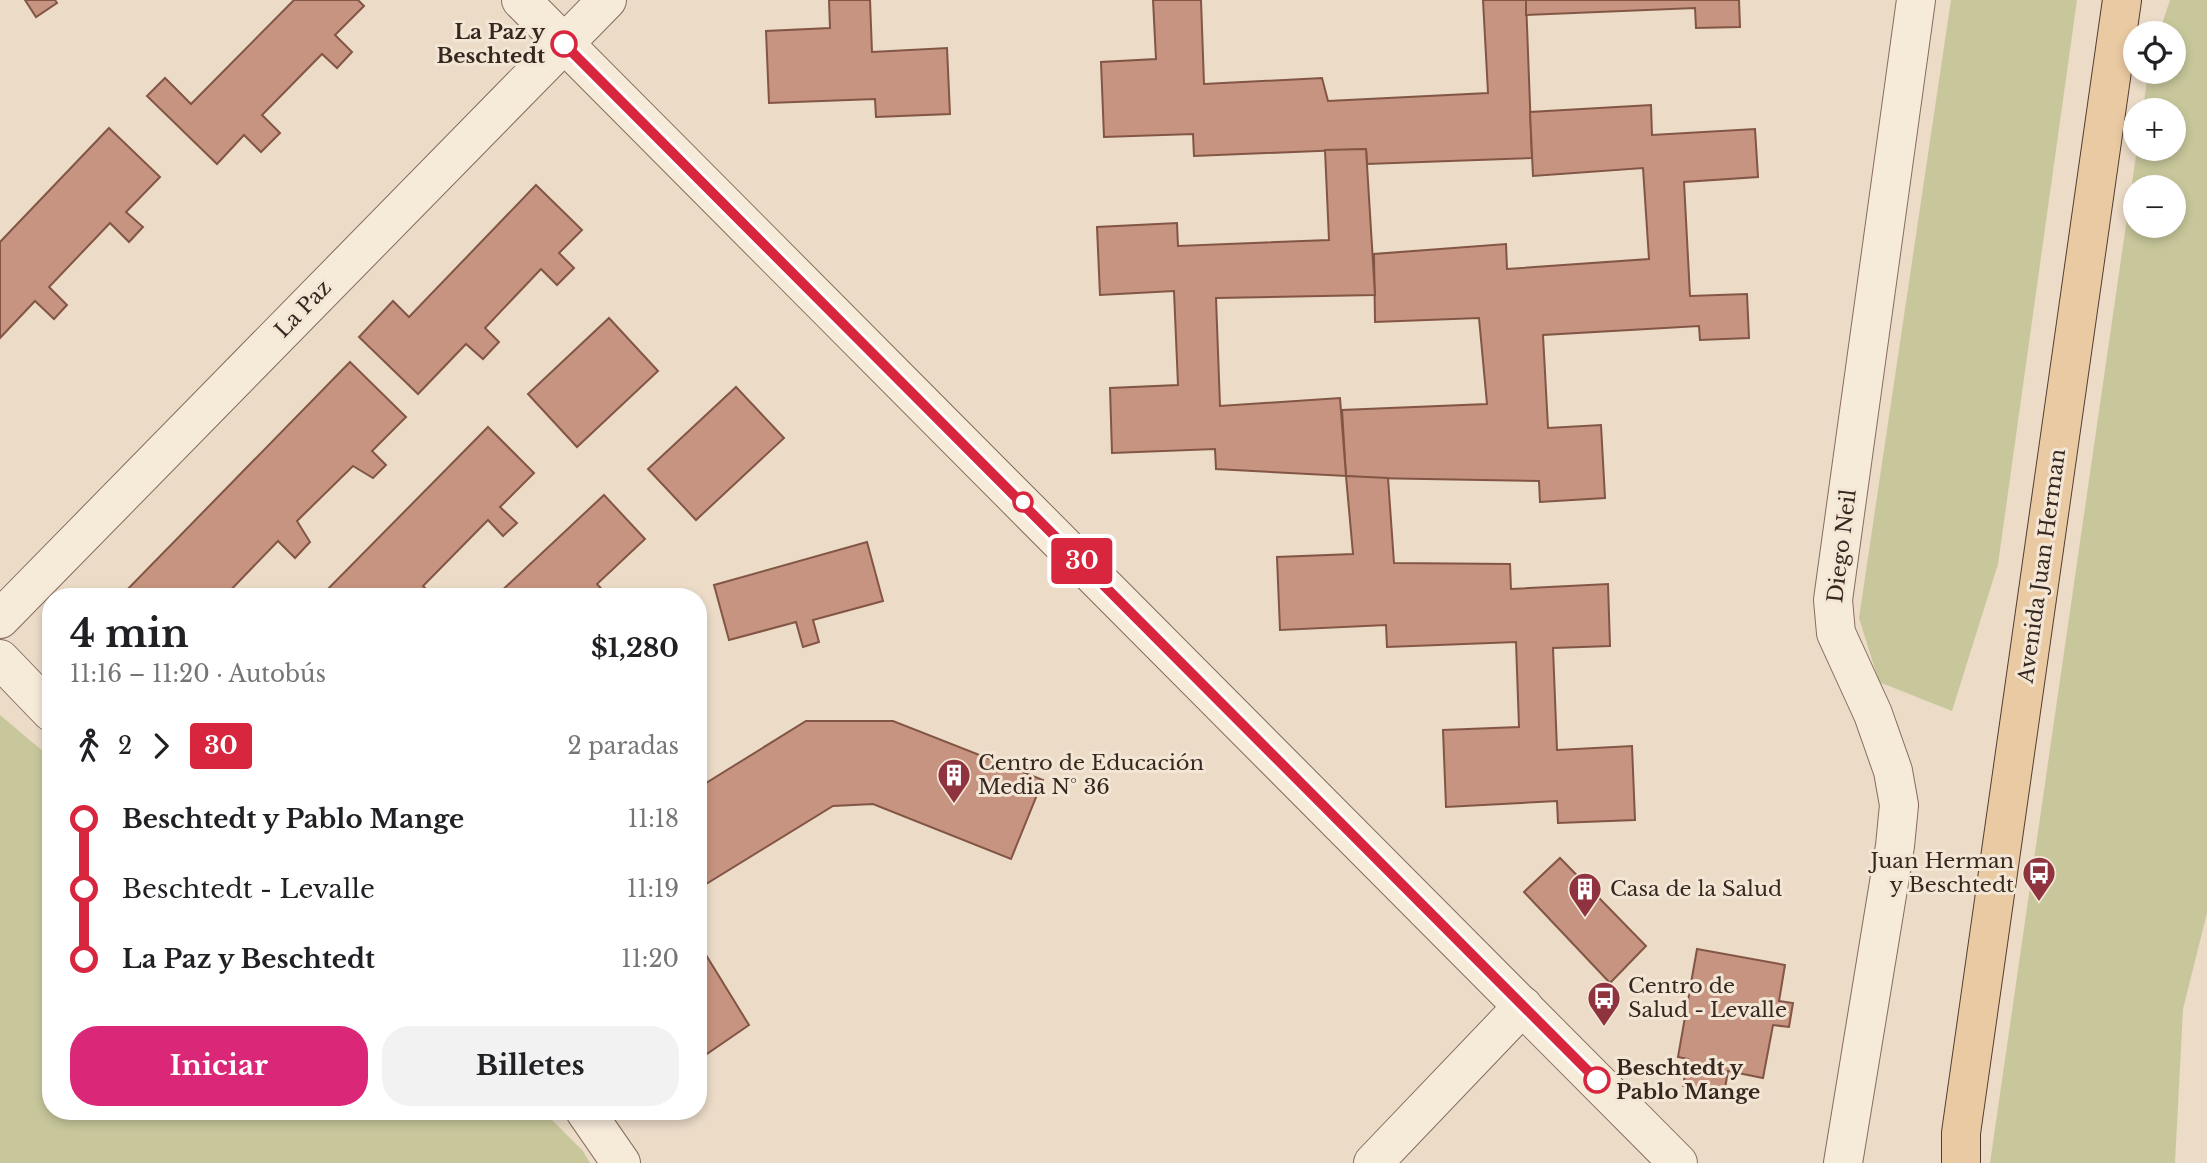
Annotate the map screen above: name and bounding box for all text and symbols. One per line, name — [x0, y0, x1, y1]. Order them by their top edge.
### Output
place label: La Paz y Beschtedt — [436, 19, 545, 69]
map controls — [2123, 21, 2186, 238]
button: locate — [2123, 21, 2186, 84]
marker: La Paz y Beschtedt — [551, 31, 577, 57]
button: + — [2123, 98, 2186, 161]
button: − — [2123, 175, 2186, 238]
street label: La Paz — [269, 275, 337, 343]
street label: Avenida Juan Herman — [2013, 447, 2071, 686]
street label: Diego Neil — [1822, 488, 1862, 604]
unlabelled marker — [1013, 492, 1033, 512]
line badge: 30 — [1050, 538, 1114, 584]
text: 30 — [1065, 546, 1099, 575]
text: 4 min — [70, 610, 189, 657]
text: $1,280 — [591, 632, 679, 664]
text: 11:16 – 11:20 · Autobús — [70, 660, 326, 688]
icon: walk — [70, 727, 108, 765]
icon: forward — [142, 727, 180, 765]
text: 30 — [204, 731, 238, 760]
text: 2 — [118, 732, 132, 760]
text: 2 paradas — [567, 732, 679, 760]
place label: Centro de Educación Media N° 36 — [978, 750, 1204, 800]
building icon: Centro de Educación Media N° 36 — [935, 756, 973, 805]
text: Beschtedt y Pablo Mange — [122, 803, 464, 835]
text: 11:18 — [628, 805, 679, 833]
place label: Juan Herman y Beschtedt — [1867, 848, 2014, 898]
bus stop icon: Juan Herman y Beschtedt — [2020, 854, 2058, 903]
building icon: Casa de la Salud — [1566, 870, 1604, 919]
text: Beschtedt - Levalle — [122, 873, 375, 905]
text: 11:19 — [627, 875, 679, 903]
place label: Casa de la Salud — [1610, 876, 1782, 902]
text: La Paz y Beschtedt — [122, 943, 375, 975]
text: 11:20 — [621, 945, 679, 973]
place label: Centro de Salud - Levalle — [1628, 973, 1787, 1023]
bus stop icon: Centro de Salud - Levalle — [1585, 979, 1623, 1028]
button: Iniciar — [70, 1026, 368, 1106]
button: Billetes — [382, 1026, 679, 1106]
place label: Beschtedt y Pablo Mange — [1616, 1055, 1760, 1105]
marker: Beschtedt y Pablo Mange — [1584, 1067, 1610, 1093]

